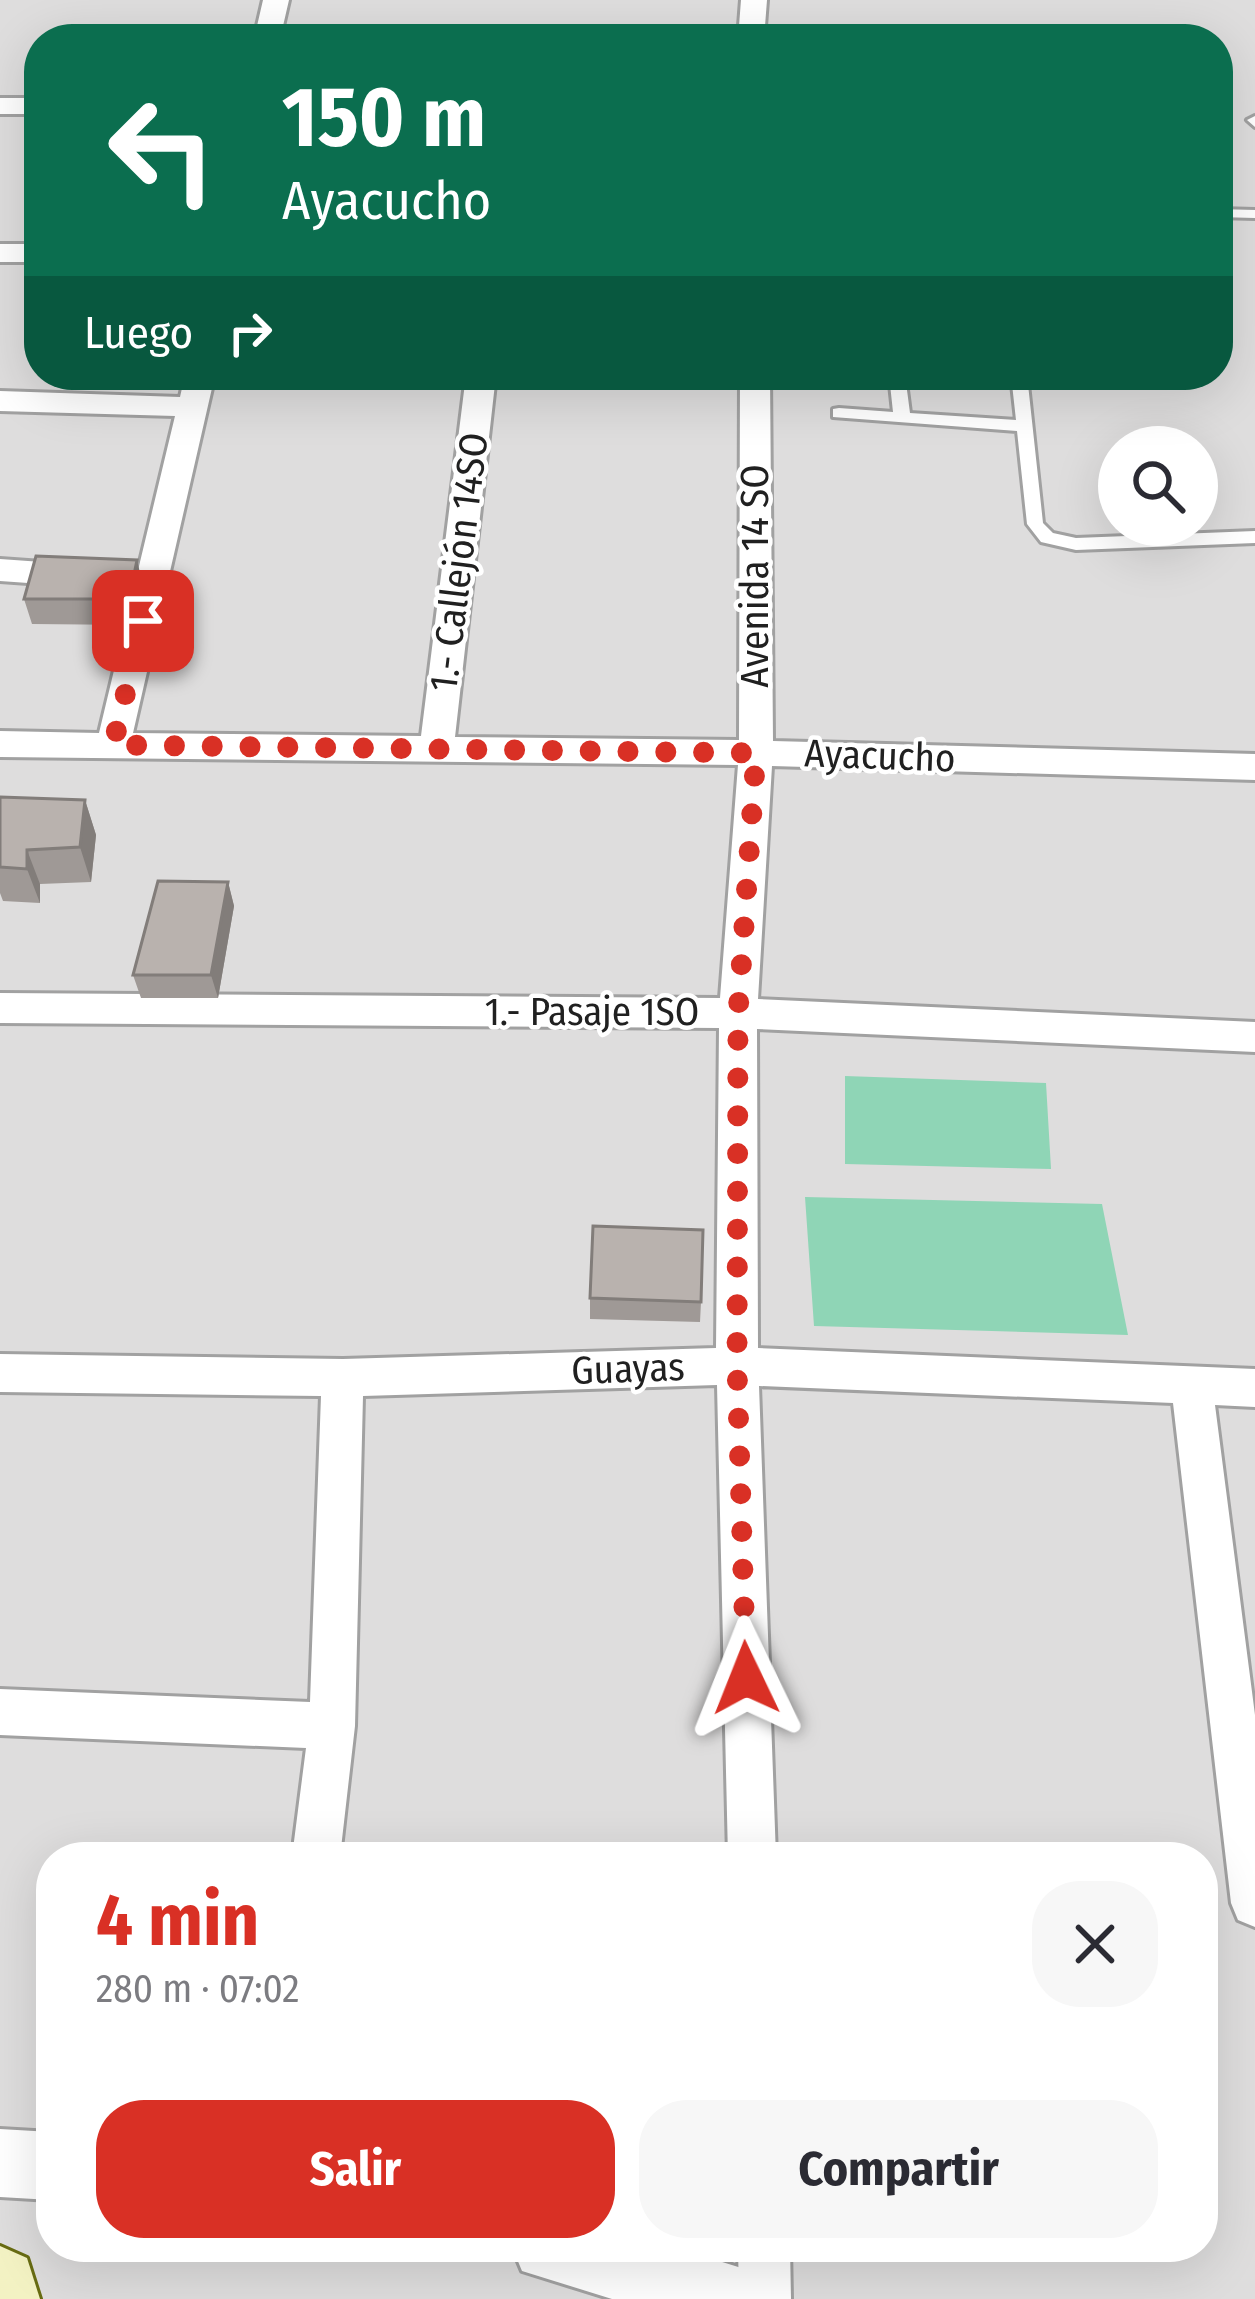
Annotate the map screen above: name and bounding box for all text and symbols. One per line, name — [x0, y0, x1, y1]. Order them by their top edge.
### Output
text: 150 m — [282, 67, 486, 168]
icon: left — [84, 72, 240, 228]
text: Ayacucho — [282, 169, 491, 233]
icon: right — [217, 300, 283, 366]
text: Luego — [84, 306, 193, 360]
map controls — [1098, 426, 1218, 546]
button: search — [1098, 426, 1218, 546]
street label: 1.- Callejón 14SO — [420, 430, 498, 694]
street label: Avenida 14 SO — [732, 464, 778, 688]
pin — [92, 570, 194, 672]
icon: arrive — [110, 588, 176, 654]
street label: Ayacucho — [804, 730, 956, 782]
street label: 1.- Pasaje 1SO — [485, 989, 699, 1035]
street label: Guayas — [570, 1344, 686, 1394]
position arrow — [683, 1615, 809, 1741]
text: 4 min — [96, 1878, 259, 1964]
button: close — [1032, 1881, 1158, 2007]
text: 280 m · 07:02 — [96, 1966, 300, 2012]
button: Salir — [96, 2100, 615, 2238]
button: Compartir — [639, 2100, 1158, 2238]

